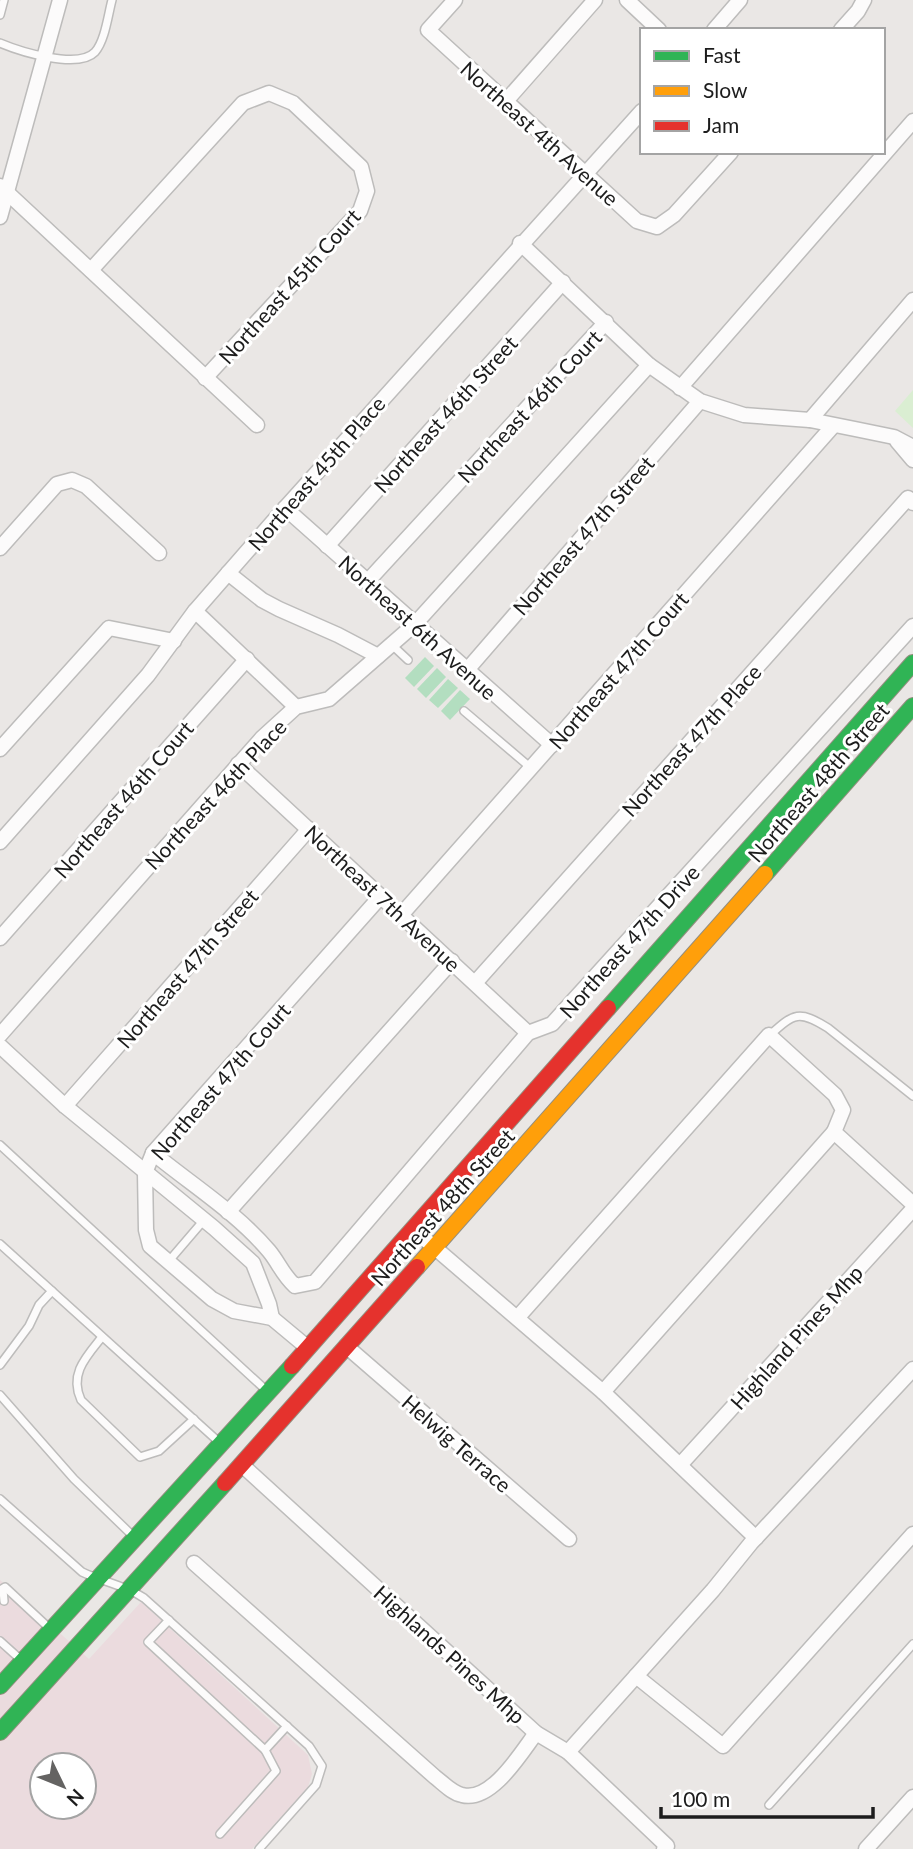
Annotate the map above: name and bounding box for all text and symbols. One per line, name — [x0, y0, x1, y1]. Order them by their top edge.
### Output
legend — [640, 28, 885, 154]
text: Fast — [703, 42, 741, 67]
street label: Northeast 4th Avenue — [456, 56, 624, 210]
text: Slow — [703, 77, 748, 102]
text: Jam — [703, 112, 739, 137]
street label: Northeast 45th Court — [213, 203, 365, 369]
street label: Northeast 46th Court — [452, 324, 607, 488]
street label: Northeast 46th Street — [368, 330, 522, 498]
street label: Northeast 45th Place — [242, 391, 390, 555]
street label: Northeast 47th Street — [507, 450, 659, 620]
street label: Northeast 6th Avenue — [334, 550, 502, 704]
street label: Northeast 47th Court — [543, 586, 693, 754]
street label: Northeast 47th Place — [616, 659, 766, 821]
street label: Northeast 48th Street — [742, 697, 894, 867]
street label: Northeast 46th Place — [139, 714, 291, 874]
street label: Northeast 46th Court — [48, 715, 198, 883]
street label: Northeast 7th Avenue — [300, 819, 466, 977]
street label: Northeast 47th Drive — [554, 859, 704, 1023]
street label: Northeast 47th Street — [111, 883, 263, 1053]
street label: Northeast 47th Court — [145, 997, 295, 1165]
street label: Northeast 48th Street — [365, 1123, 519, 1291]
street label: Highland Pines Mhp — [725, 1260, 867, 1414]
street label: Helwig Terrace — [397, 1389, 517, 1497]
street label: Highlands Pines Mhp — [369, 1580, 531, 1728]
north arrow — [28, 1751, 98, 1821]
scale bar — [661, 1776, 873, 1820]
text: N — [62, 1785, 89, 1811]
text: 100 m — [671, 1786, 730, 1811]

